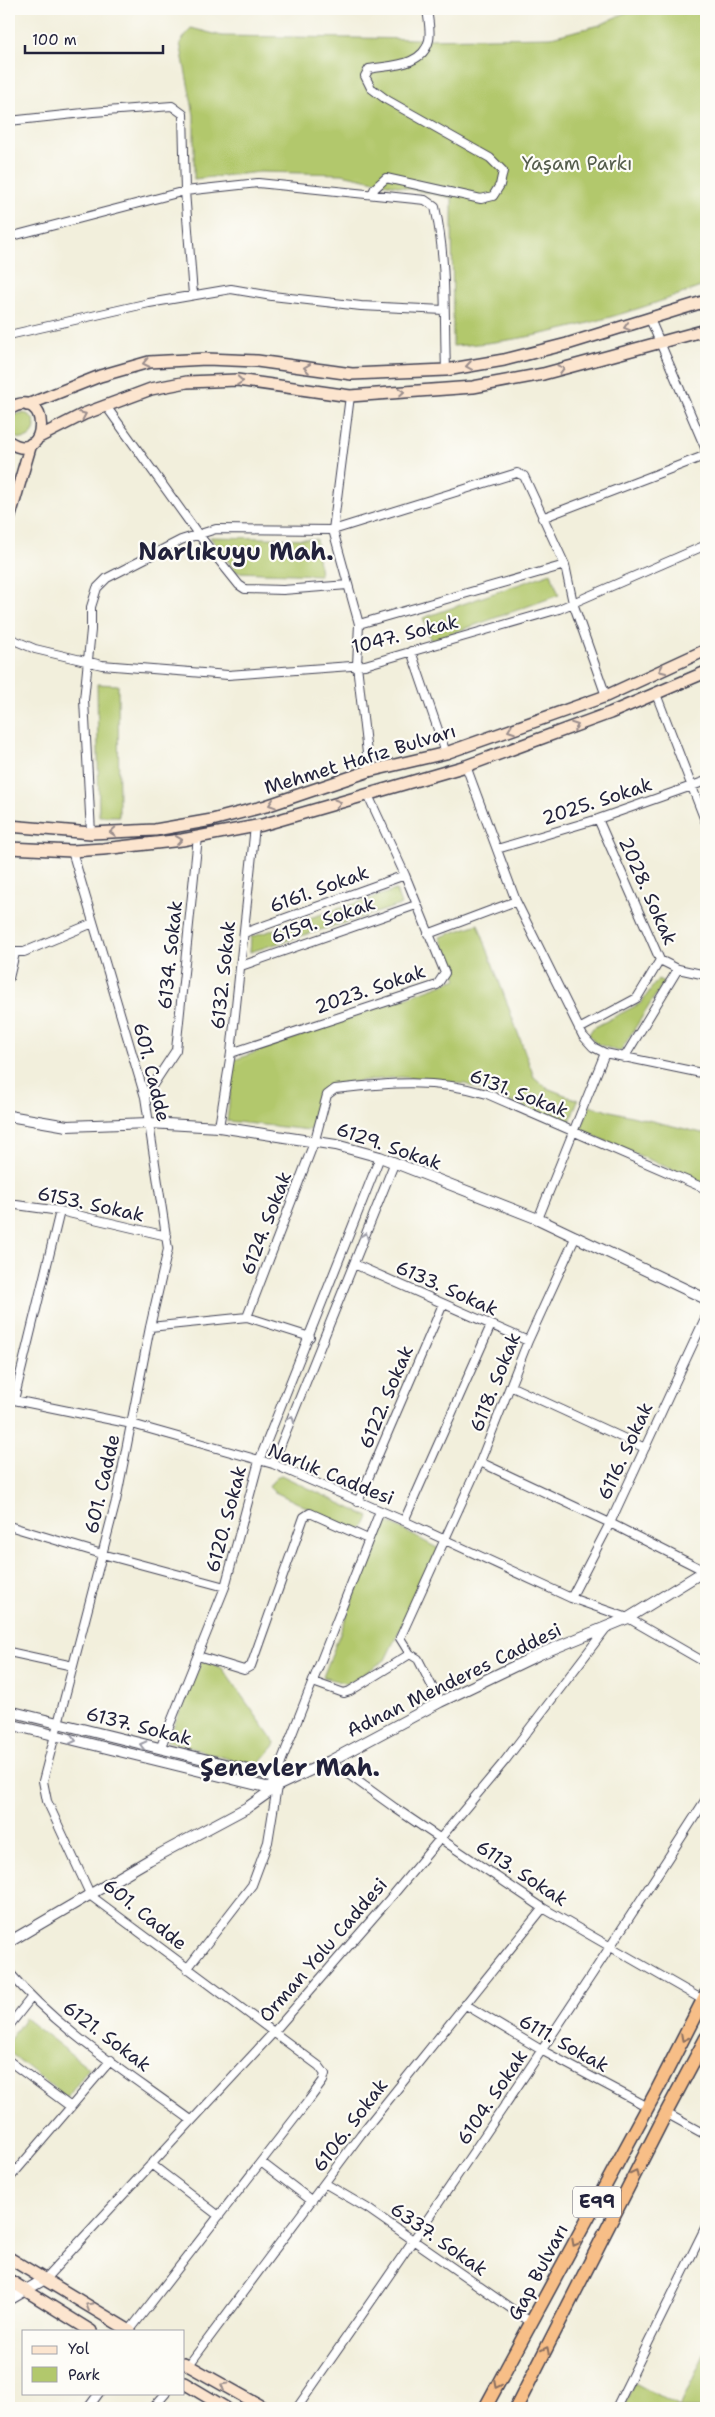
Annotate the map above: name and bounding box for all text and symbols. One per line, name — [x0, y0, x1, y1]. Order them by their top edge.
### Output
scale bar — [25, 22, 162, 54]
text: 100 m — [32, 30, 77, 50]
park label: Yaşam Parkı — [522, 151, 632, 176]
one-way arrow — [623, 321, 631, 331]
one-way arrow — [141, 357, 150, 368]
one-way arrow — [465, 360, 473, 370]
one-way arrow — [303, 363, 312, 373]
one-way arrow — [557, 364, 566, 375]
one-way arrow — [236, 375, 244, 386]
one-way arrow — [397, 387, 405, 398]
one-way arrow — [78, 410, 87, 421]
district label: Narlıkuyu Mah. — [138, 536, 334, 568]
street label: 1047. Sokak — [349, 609, 461, 659]
one-way arrow — [658, 664, 667, 675]
street label: Mehmet Hafız Bulvarı — [261, 718, 459, 800]
one-way arrow — [570, 722, 579, 732]
one-way arrow — [507, 724, 516, 734]
street label: 2025. Sokak — [539, 771, 655, 831]
one-way arrow — [269, 798, 277, 808]
one-way arrow — [333, 799, 341, 809]
one-way arrow — [109, 827, 116, 837]
street label: 2028. Sokak — [613, 833, 683, 949]
one-way arrow — [175, 836, 184, 846]
street label: 6161. Sokak — [266, 859, 372, 918]
street label: 6159. Sokak — [267, 890, 379, 950]
street label: 6134. Sokak — [152, 899, 188, 1011]
street label: 6132. Sokak — [205, 919, 241, 1031]
street label: 2023. Sokak — [311, 958, 429, 1020]
street label: 601. Cadde — [128, 1020, 176, 1124]
street label: 6131. Sokak — [466, 1063, 572, 1123]
street label: 6129. Sokak — [333, 1116, 445, 1176]
street label: 6124. Sokak — [235, 1168, 297, 1278]
street label: 6153. Sokak — [35, 1180, 147, 1228]
one-way arrow — [359, 1232, 370, 1241]
street label: 6133. Sokak — [392, 1254, 502, 1322]
street label: 6118. Sokak — [464, 1329, 526, 1435]
street label: 6122. Sokak — [353, 1342, 419, 1452]
street label: 6116. Sokak — [591, 1398, 659, 1504]
one-way arrow — [285, 1415, 295, 1424]
street label: 601. Cadde — [78, 1432, 126, 1536]
street label: Narlık Caddesi — [264, 1437, 398, 1511]
street label: 6120. Sokak — [200, 1463, 252, 1575]
street label: Adnan Menderes Caddesi — [342, 1617, 566, 1743]
street label: 6137. Sokak — [84, 1701, 194, 1751]
one-way arrow — [68, 1735, 76, 1745]
one-way arrow — [138, 1740, 147, 1751]
district label: Şenevler Mah. — [200, 1752, 380, 1784]
street label: 6113. Sokak — [471, 1834, 573, 1912]
street label: 601. Cadde — [98, 1872, 192, 1956]
street label: Orman Yolu Caddesi — [253, 1872, 393, 2028]
street label: 6121. Sokak — [58, 1995, 156, 2077]
street label: 6111. Sokak — [515, 2008, 614, 2078]
one-way arrow — [680, 2032, 690, 2041]
street label: 6104. Sokak — [451, 2044, 533, 2150]
street label: 6106. Sokak — [307, 2073, 393, 2177]
one-way arrow — [629, 2169, 639, 2178]
road number: E99 — [573, 2186, 621, 2218]
street label: 6337. Sokak — [385, 2196, 493, 2282]
street label: Gap Bulvarı — [502, 2219, 574, 2325]
one-way arrow — [571, 2237, 581, 2246]
one-way arrow — [85, 2302, 94, 2312]
legend — [22, 2330, 185, 2394]
text: Yol — [68, 2339, 90, 2359]
one-way arrow — [540, 2346, 550, 2355]
text: Park — [68, 2365, 100, 2385]
one-way arrow — [493, 2380, 503, 2389]
one-way arrow — [220, 2382, 229, 2392]

